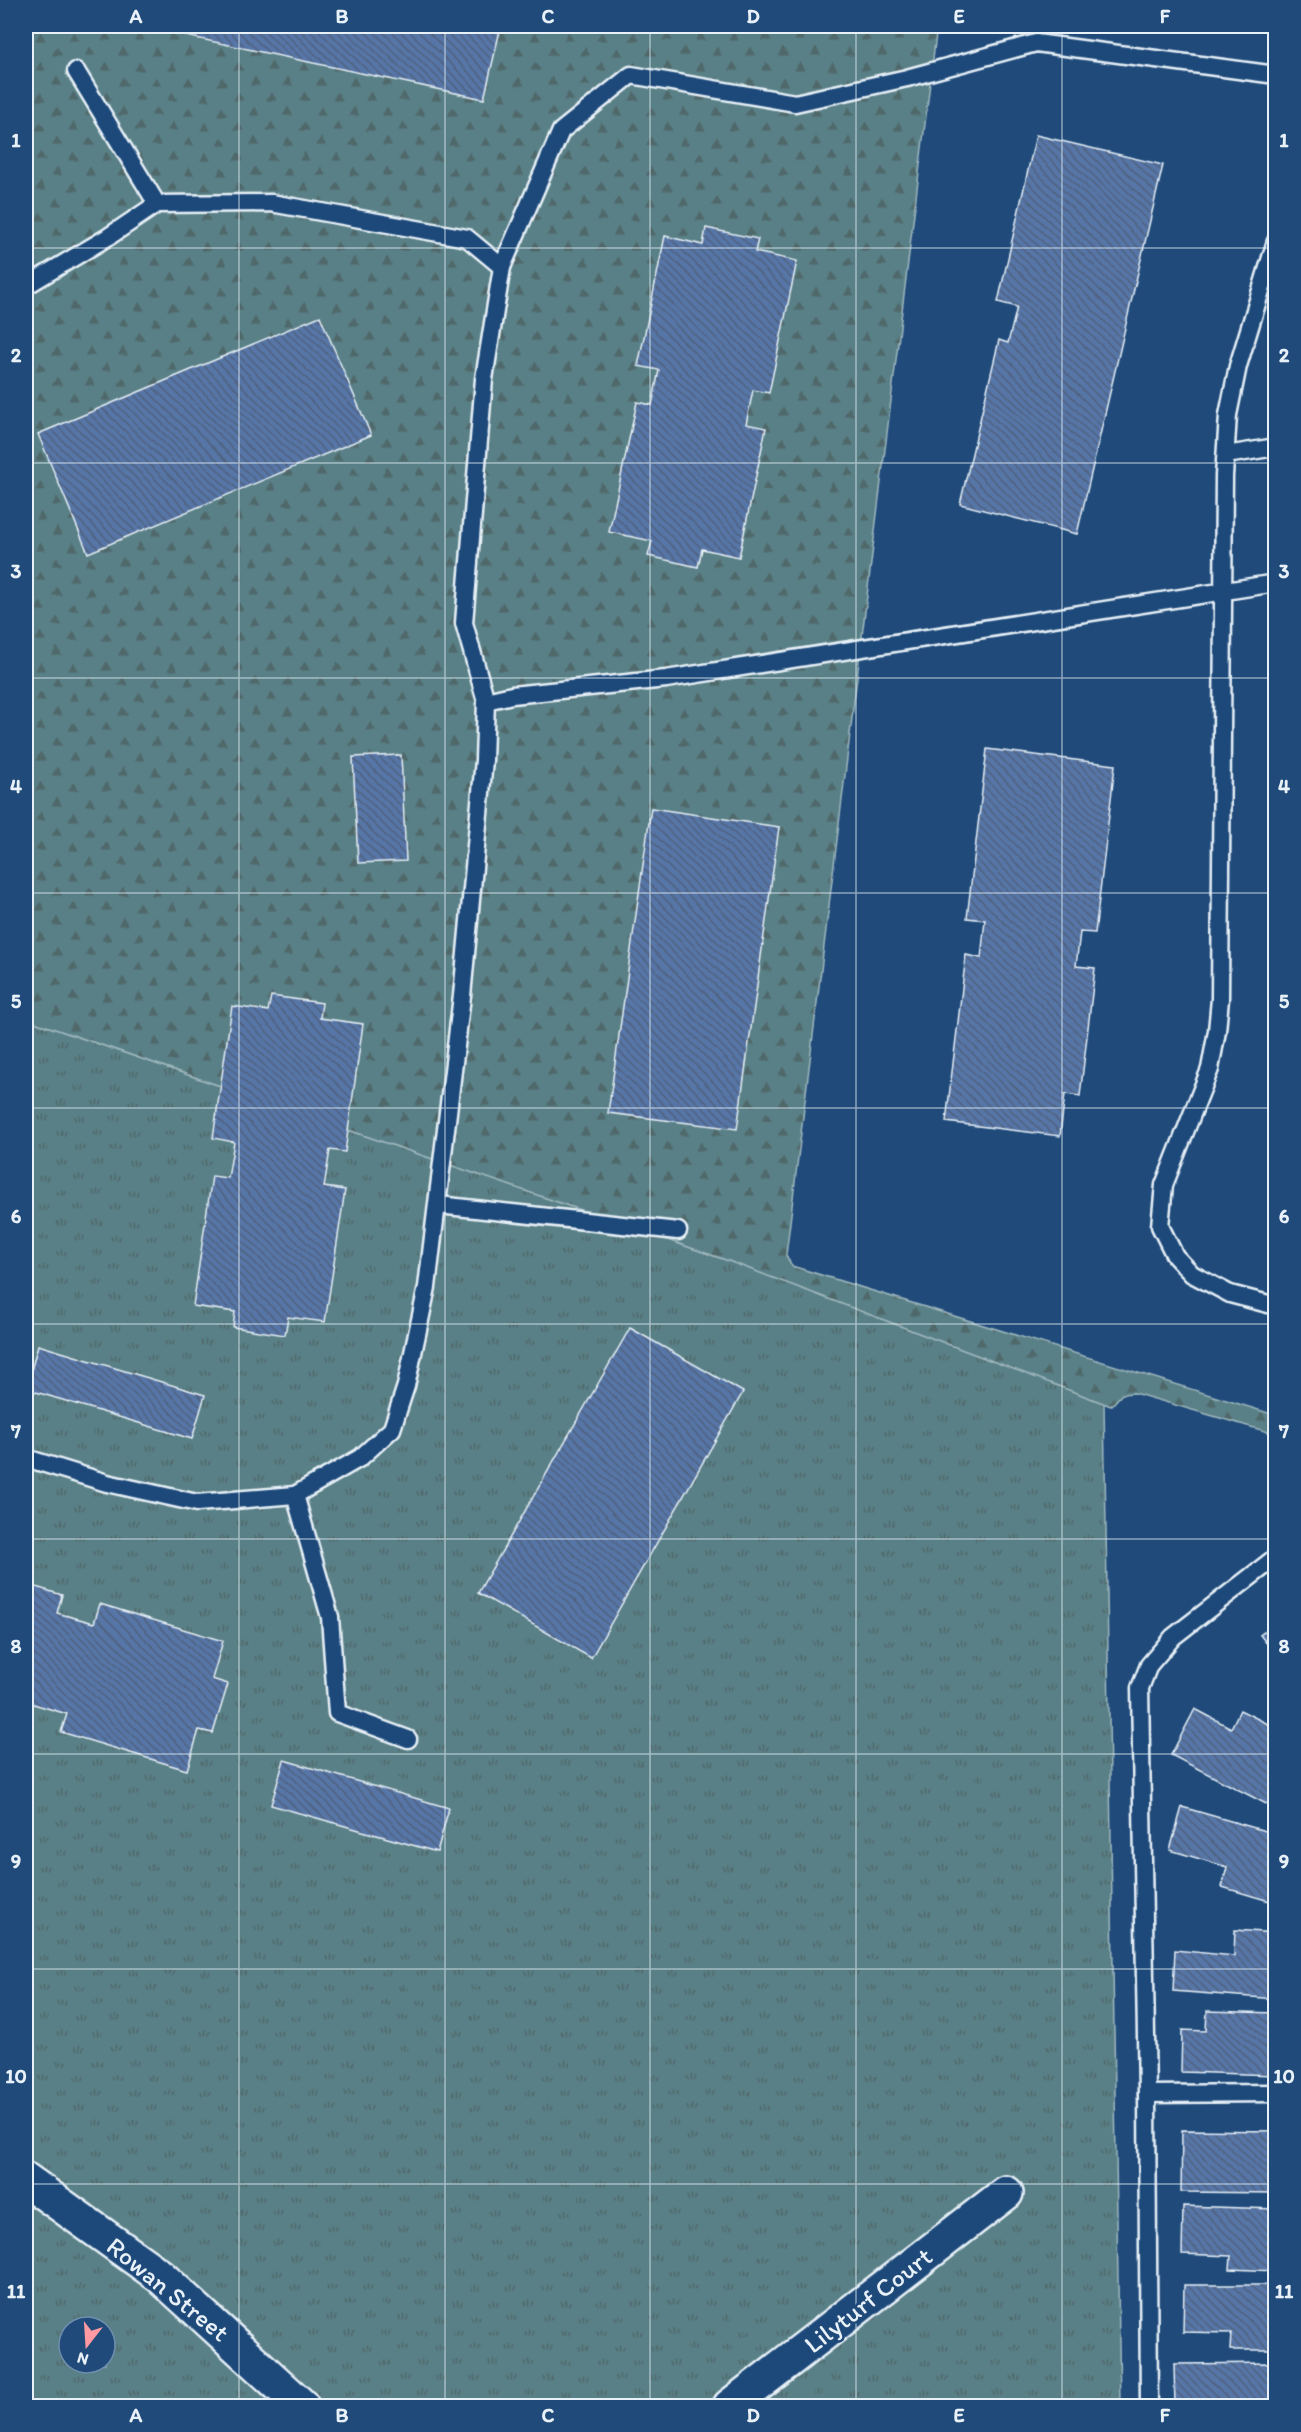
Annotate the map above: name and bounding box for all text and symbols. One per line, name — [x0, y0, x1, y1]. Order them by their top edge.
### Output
text: A — [129, 4, 143, 28]
text: B — [336, 4, 349, 28]
text: C — [542, 4, 555, 28]
text: D — [746, 4, 760, 28]
text: E — [953, 4, 965, 28]
text: F — [1160, 4, 1171, 28]
text: 1 — [11, 128, 21, 152]
text: 1 — [1279, 128, 1289, 152]
text: 2 — [11, 343, 22, 367]
text: 2 — [1279, 343, 1290, 367]
text: 3 — [11, 559, 22, 583]
text: 3 — [1279, 559, 1290, 583]
text: 4 — [10, 774, 22, 798]
text: 4 — [1278, 774, 1290, 798]
text: 5 — [11, 989, 22, 1013]
text: 5 — [1279, 989, 1290, 1013]
text: 6 — [11, 1204, 22, 1228]
text: 6 — [1279, 1204, 1290, 1228]
text: 7 — [10, 1419, 21, 1443]
text: 7 — [1278, 1419, 1289, 1443]
text: 8 — [11, 1634, 22, 1658]
text: 8 — [1279, 1634, 1290, 1658]
text: 9 — [11, 1849, 21, 1873]
text: 9 — [1279, 1849, 1289, 1873]
text: 10 — [5, 2064, 27, 2088]
text: 10 — [1273, 2064, 1295, 2088]
street label: Rowan Street — [100, 2230, 236, 2348]
street label: Lilyturf Court — [798, 2240, 939, 2360]
text: 11 — [7, 2279, 26, 2303]
text: 11 — [1275, 2279, 1294, 2303]
north arrow — [57, 2315, 117, 2375]
text: N — [75, 2348, 91, 2370]
text: A — [129, 2403, 143, 2427]
text: B — [336, 2403, 349, 2427]
text: C — [542, 2403, 555, 2427]
text: D — [746, 2403, 760, 2427]
text: E — [953, 2403, 965, 2427]
text: F — [1160, 2403, 1171, 2427]

